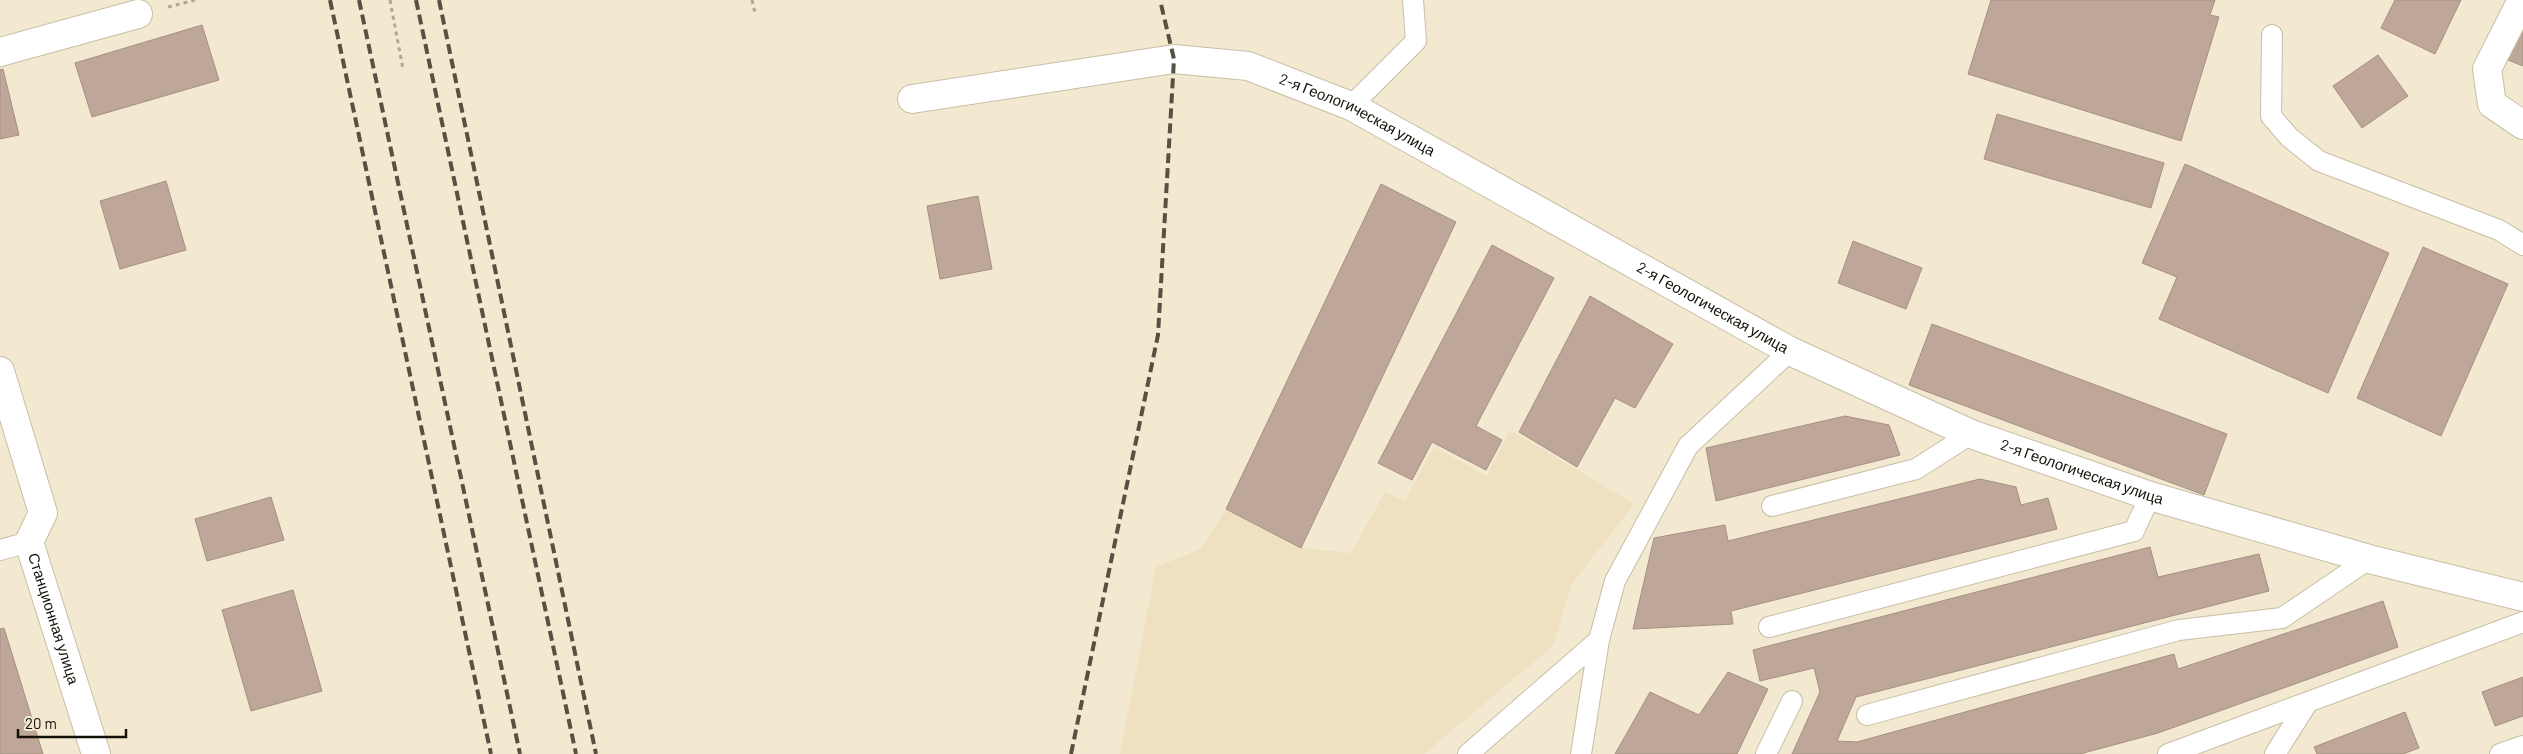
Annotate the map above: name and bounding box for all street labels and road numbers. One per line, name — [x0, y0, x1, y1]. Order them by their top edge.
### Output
street label: 2-я Геологическая улица — [1277, 69, 1439, 159]
street label: 2-я Геологическая улица — [1634, 257, 1793, 357]
street label: 2-я Геологическая улица — [1998, 435, 2166, 508]
street label: Станционная улица — [25, 550, 84, 687]

